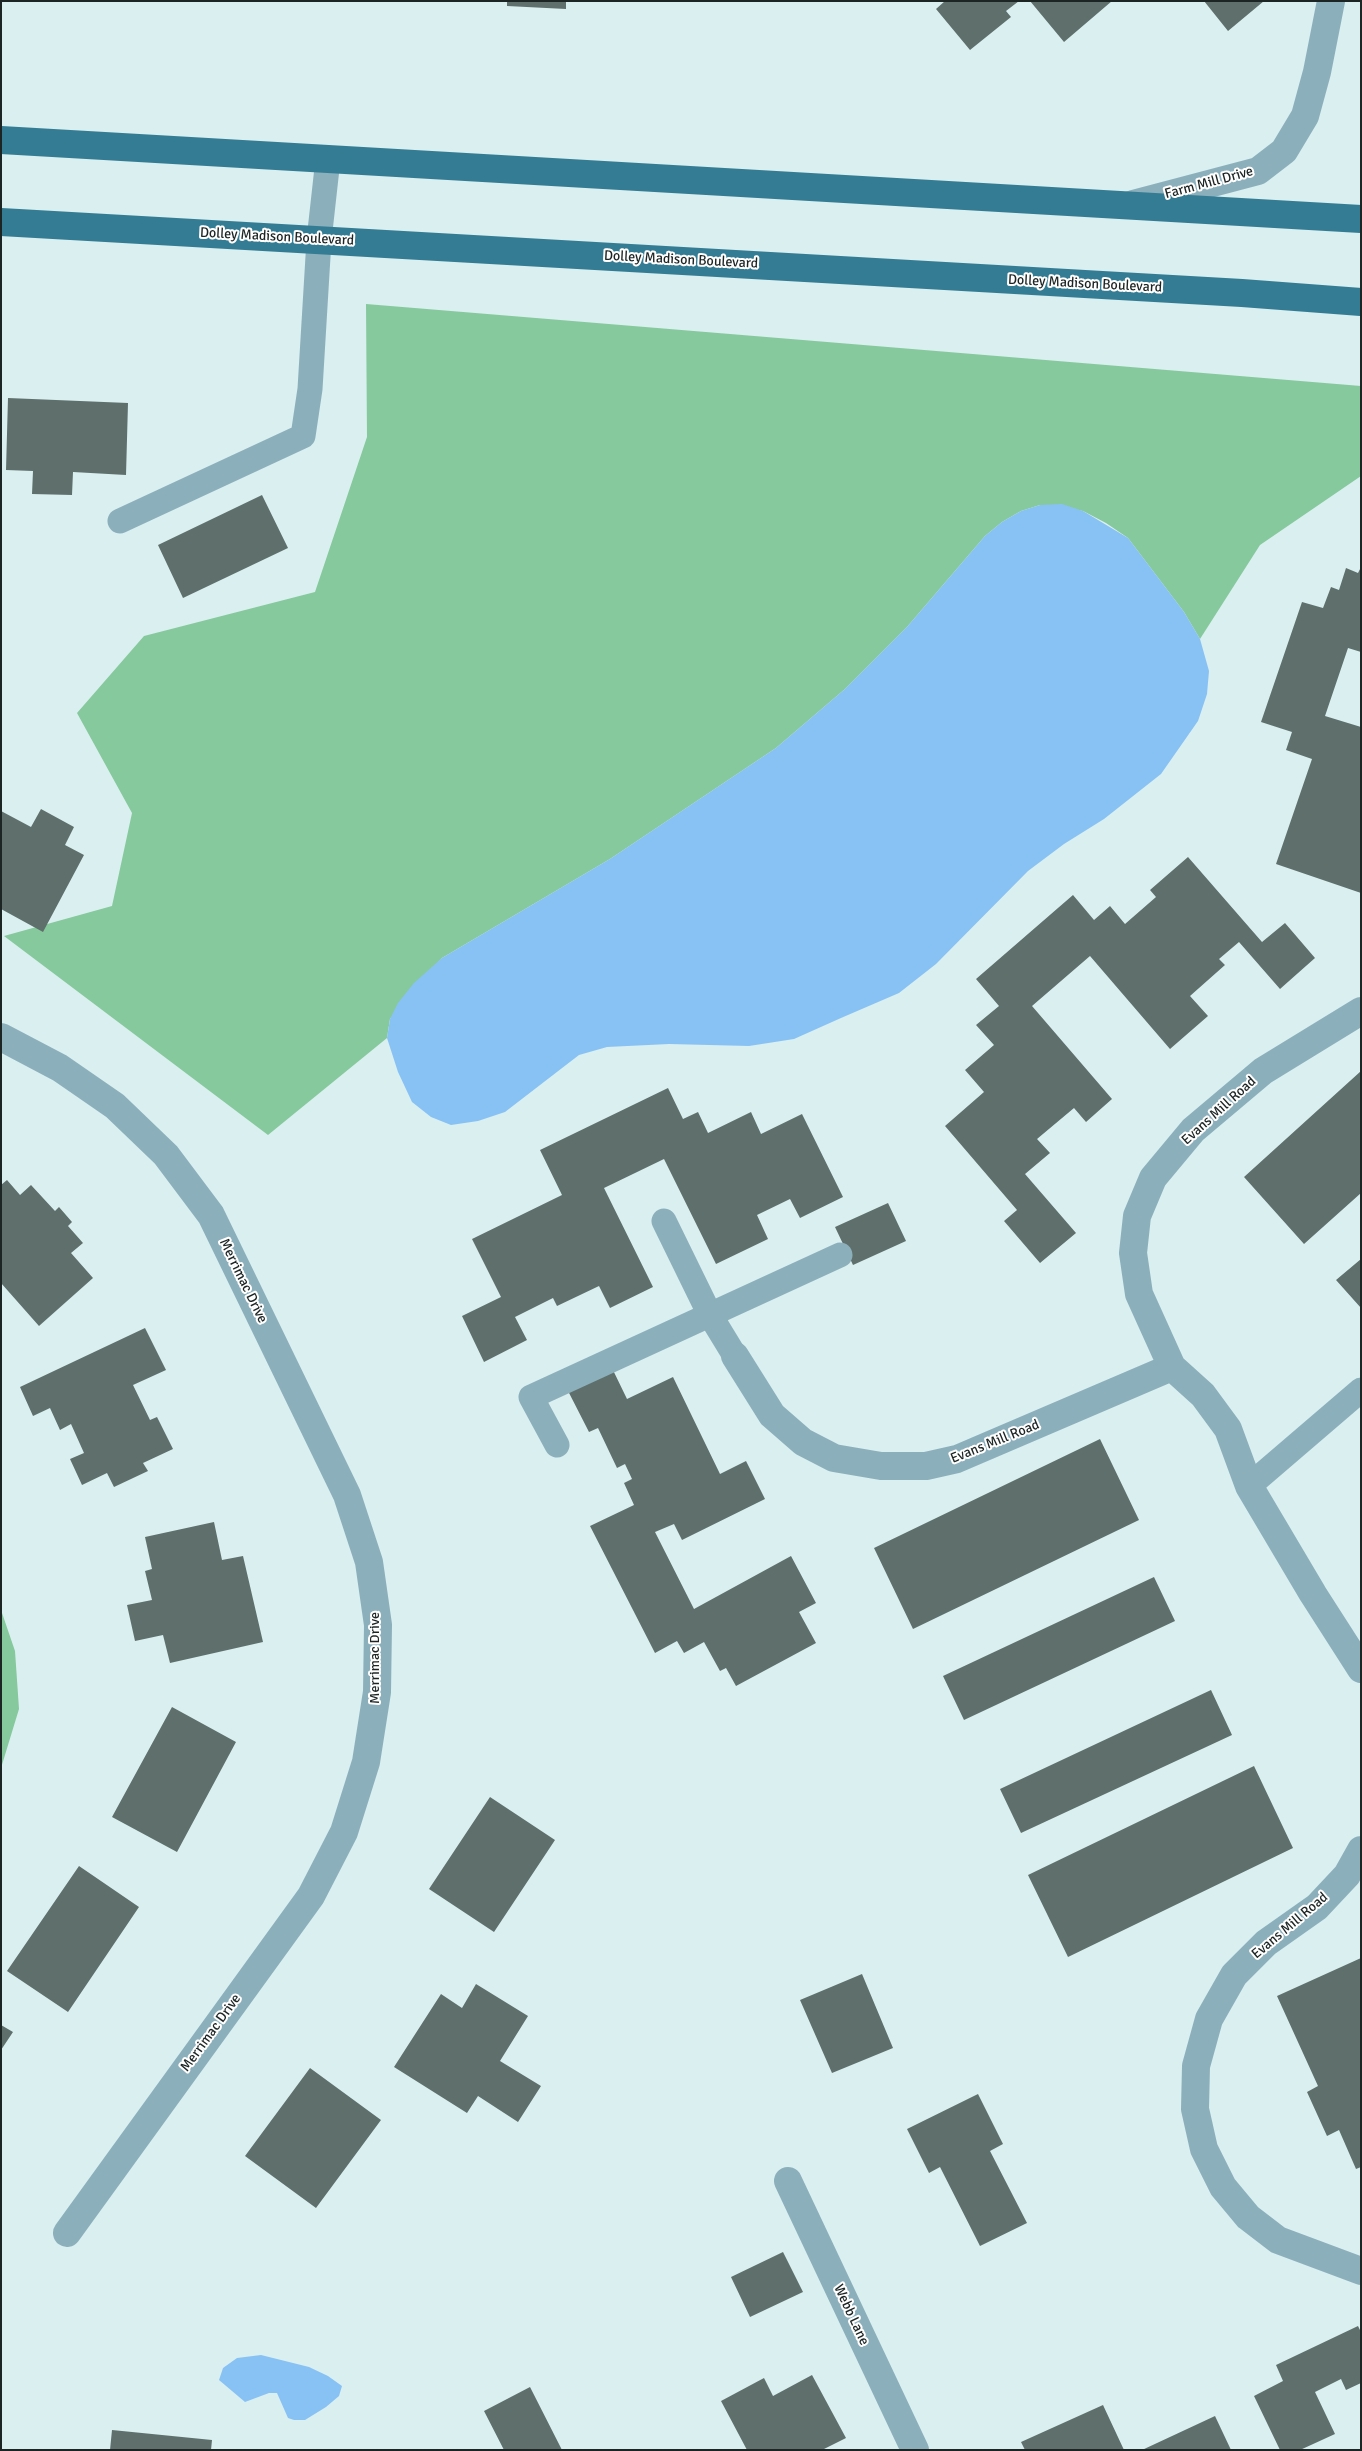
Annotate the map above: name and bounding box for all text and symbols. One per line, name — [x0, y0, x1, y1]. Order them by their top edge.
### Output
street label: Farm Mill Drive — [1163, 163, 1255, 203]
street label: Dolley Madison Boulevard — [199, 225, 355, 249]
street label: Dolley Madison Boulevard — [603, 248, 759, 272]
street label: Dolley Madison Boulevard — [1007, 272, 1163, 296]
street label: Evans Mill Road — [1178, 1073, 1260, 1149]
street label: Merrimac Drive — [215, 1236, 271, 1326]
street label: Evans Mill Road — [948, 1417, 1042, 1467]
street label: Merrimac Drive — [367, 1612, 383, 1704]
street label: Evans Mill Road — [1249, 1889, 1331, 1963]
street label: Merrimac Drive — [177, 1991, 245, 2075]
street label: Webb Lane — [830, 2282, 872, 2348]

